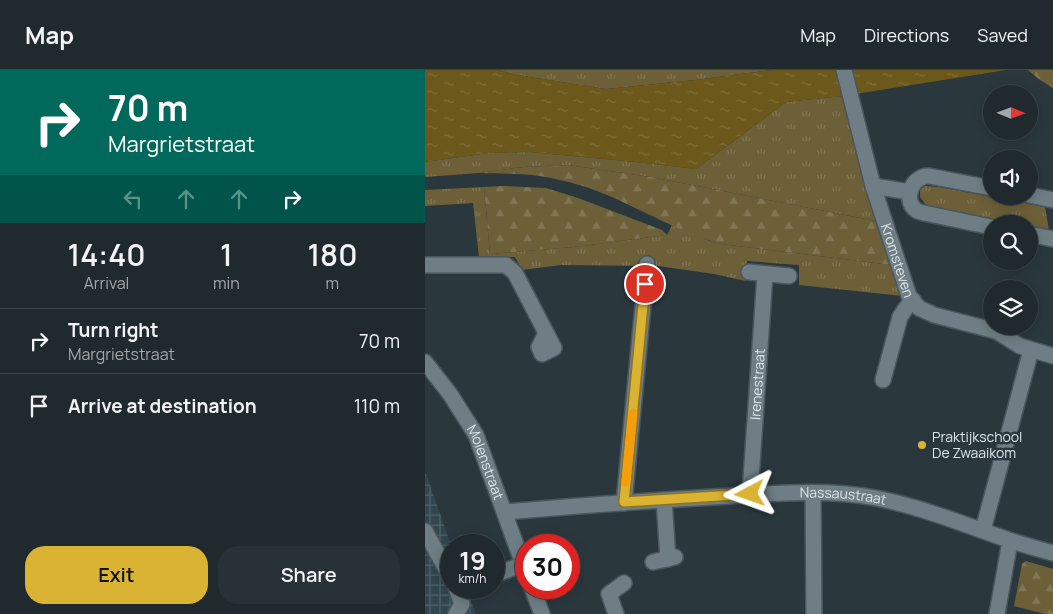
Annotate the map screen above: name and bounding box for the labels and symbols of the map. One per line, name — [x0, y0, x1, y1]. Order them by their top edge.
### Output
north arrow — [983, 85, 1037, 140]
street label: Kromsteven — [877, 221, 919, 300]
pin — [624, 263, 666, 305]
street label: Irenestraat — [745, 347, 769, 421]
street label: Molenstraat — [463, 421, 509, 502]
place label: Praktijkschool De Zwaaikom — [932, 427, 1022, 462]
marker: Praktijkschool De Zwaaikom — [916, 439, 928, 451]
position arrow — [723, 467, 775, 519]
street label: Nassaustraat — [800, 482, 889, 509]
speed limit sign: 30 — [515, 534, 580, 599]

